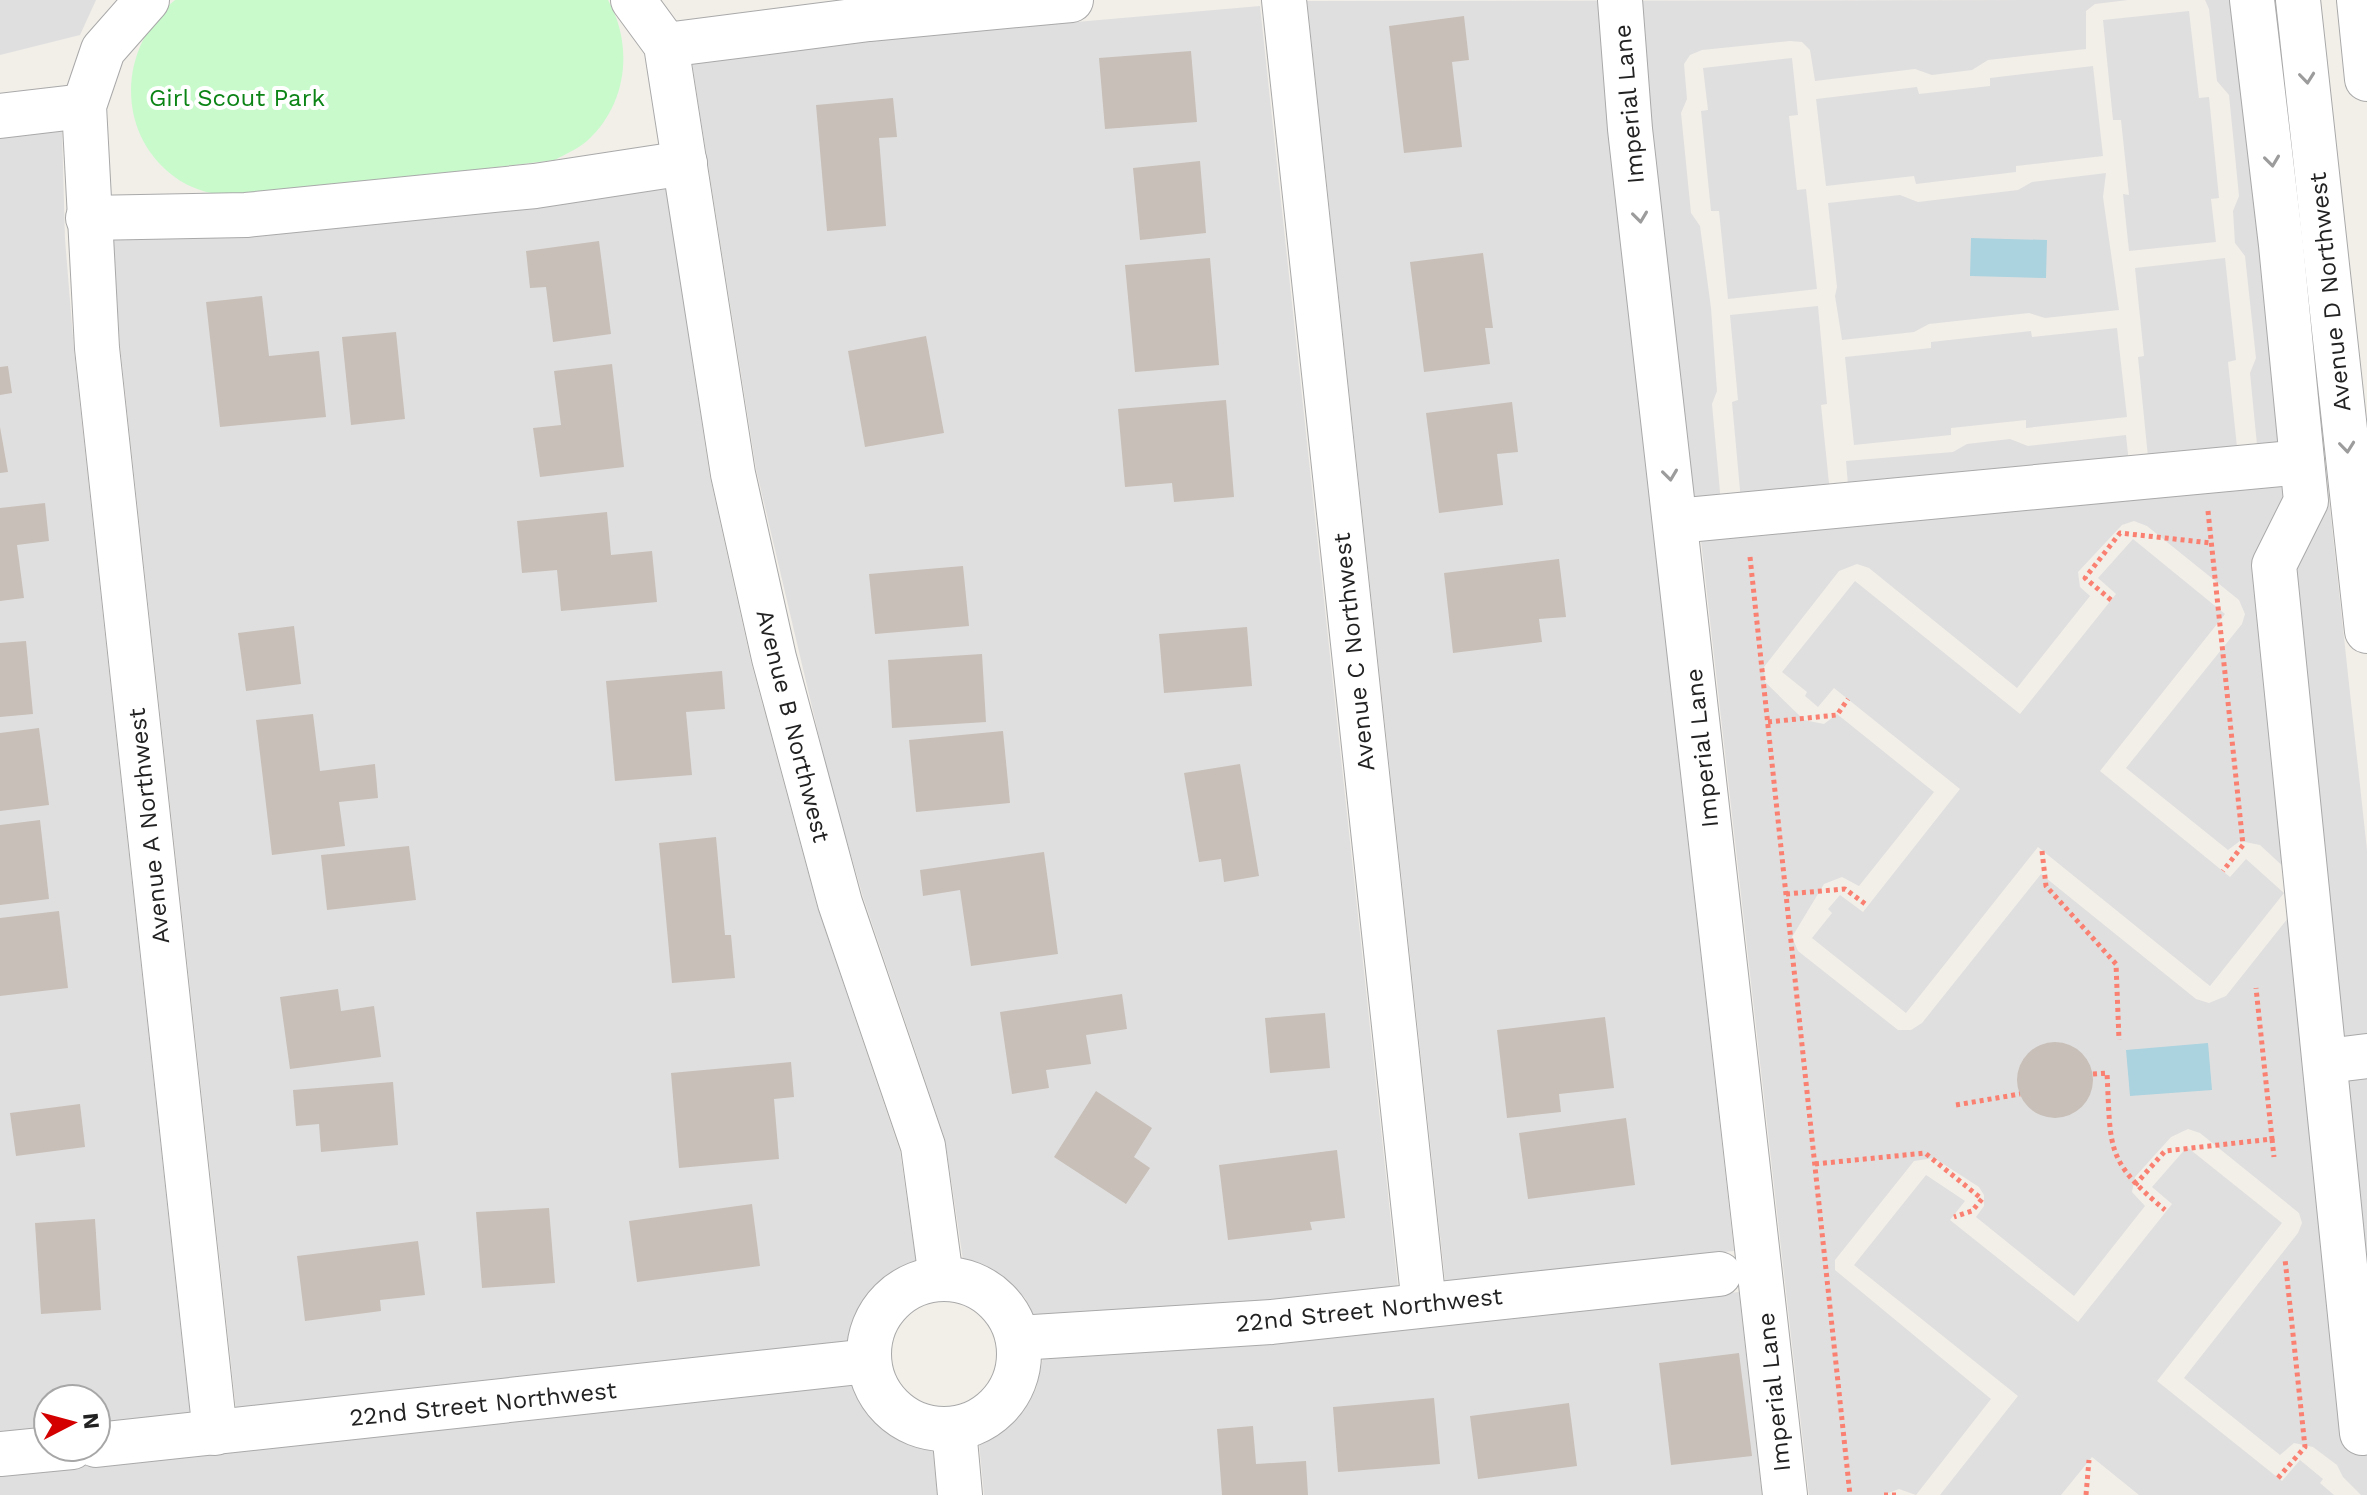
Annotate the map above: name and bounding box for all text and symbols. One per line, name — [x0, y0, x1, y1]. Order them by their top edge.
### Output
street label: Imperial Lane — [1608, 23, 1650, 185]
one-way arrow — [2298, 71, 2315, 84]
park label: Girl Scout Park — [149, 84, 325, 112]
one-way arrow — [2263, 155, 2280, 168]
street label: Avenue D Northwest — [2304, 171, 2356, 413]
one-way arrow — [1632, 211, 1649, 224]
one-way arrow — [2338, 441, 2355, 454]
one-way arrow — [1662, 469, 1679, 482]
street label: Avenue C Northwest — [1328, 531, 1380, 773]
street label: Avenue B Northwest — [751, 607, 835, 845]
street label: Imperial Lane — [1680, 667, 1724, 829]
street label: Avenue A Northwest — [123, 707, 175, 945]
street label: 22nd Street Northwest — [1234, 1282, 1504, 1338]
street label: Imperial Lane — [1752, 1311, 1796, 1473]
street label: 22nd Street Northwest — [348, 1376, 618, 1432]
north arrow — [32, 1383, 112, 1463]
text: N — [78, 1412, 105, 1430]

